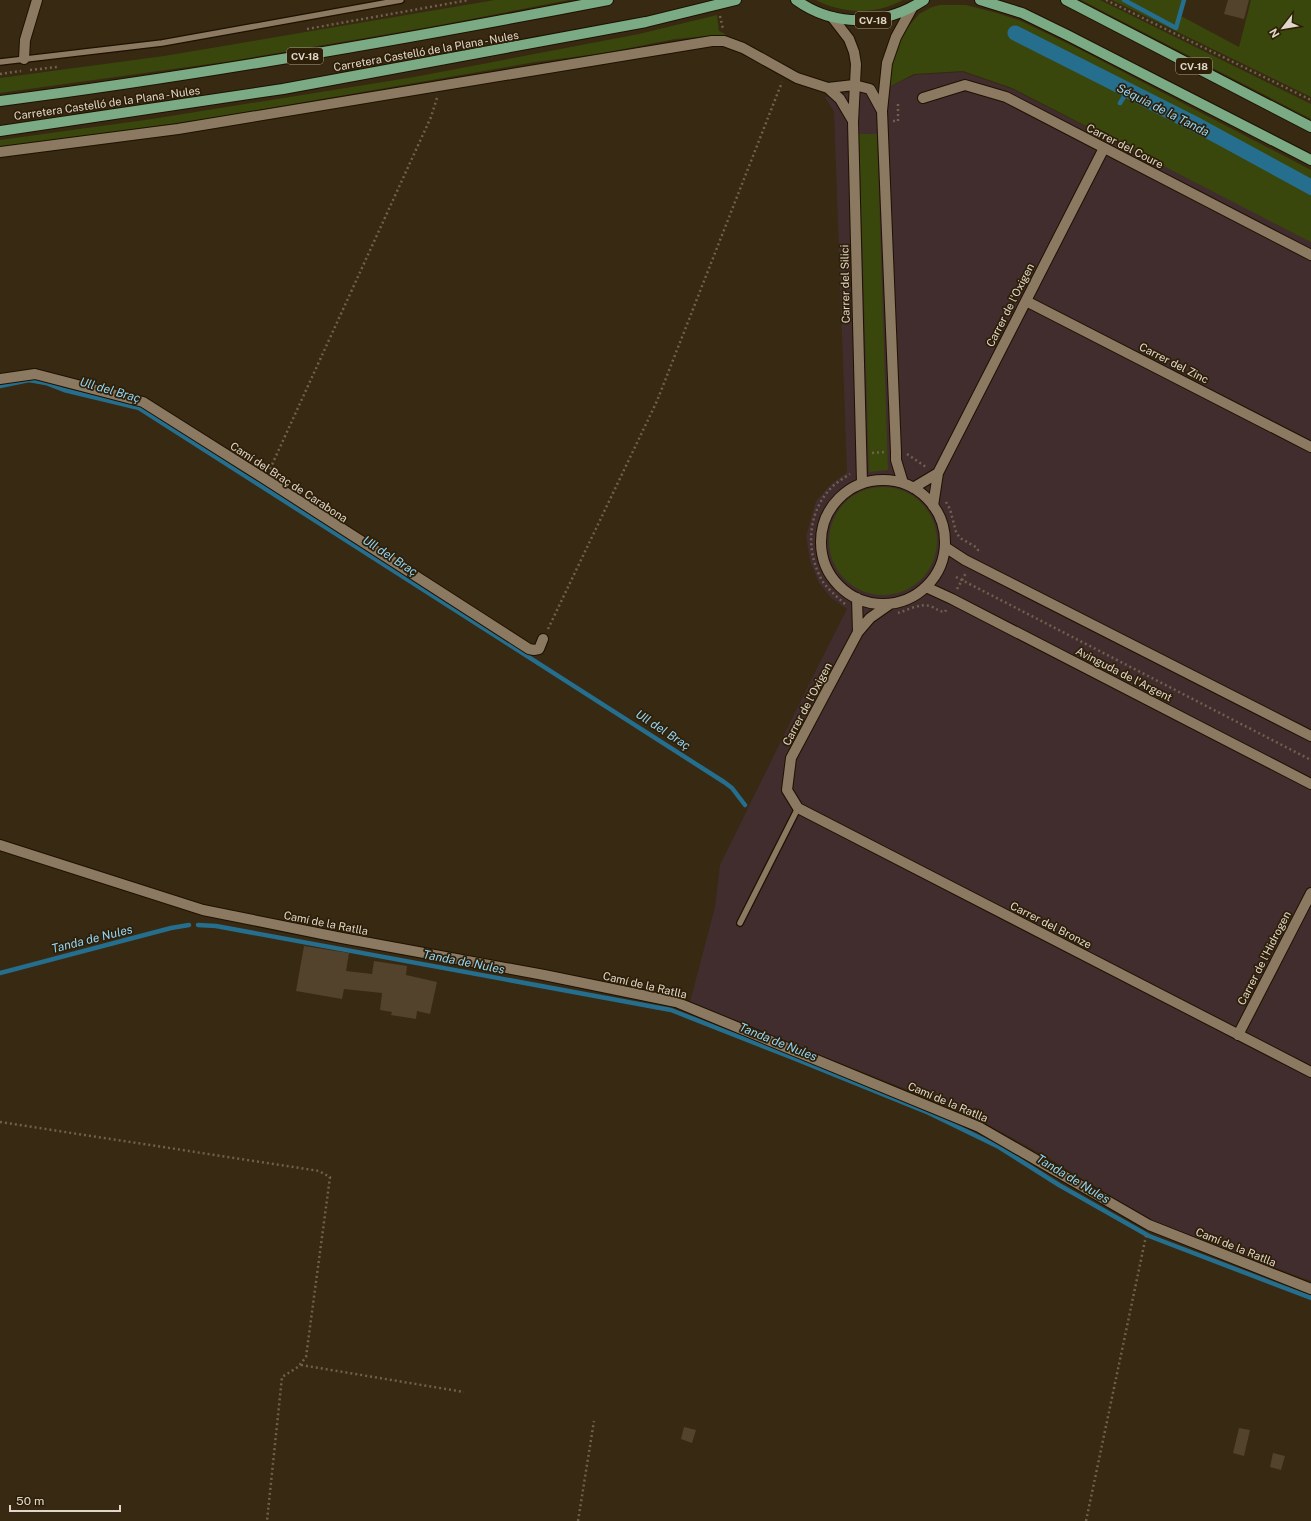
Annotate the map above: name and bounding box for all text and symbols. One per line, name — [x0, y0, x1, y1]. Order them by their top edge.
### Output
north arrow — [1263, 8, 1303, 48]
road number: CV-18 — [855, 12, 891, 28]
text: N — [1267, 26, 1282, 40]
street label: Carretera Castelló de la Plana - Nules — [333, 29, 520, 73]
road number: CV-18 — [287, 48, 323, 64]
road number: CV-18 — [1176, 58, 1212, 74]
water label: Séquia de la Tanda — [1114, 81, 1212, 139]
street label: Carretera Castelló de la Plana - Nules — [13, 84, 201, 122]
street label: Carrer del Coure — [1085, 121, 1165, 171]
street label: Carrer del Silici — [838, 245, 852, 323]
street label: Carrer de l'Oxigen — [984, 261, 1036, 349]
street label: Carrer del Zinc — [1137, 340, 1211, 386]
water label: Ull del Braç — [78, 375, 142, 405]
street label: Camí del Braç de Carabona — [228, 440, 350, 525]
water label: Ull del Braç — [360, 533, 420, 579]
street label: Avinguda de l'Argent — [1074, 645, 1174, 703]
street label: Carrer de l'Oxigen — [780, 660, 834, 748]
water label: Ull del Braç — [633, 707, 693, 753]
street label: Carrer del Bronze — [1008, 899, 1094, 951]
street label: Camí de la Ratlla — [283, 909, 369, 937]
street label: Carrer de l'Hidrogen — [1235, 909, 1293, 1007]
water label: Tanda de Nules — [50, 922, 134, 956]
water label: Tanda de Nules — [422, 947, 506, 977]
street label: Camí de la Ratlla — [602, 970, 688, 1000]
water label: Tanda de Nules — [737, 1020, 819, 1064]
street label: Camí de la Ratlla — [906, 1080, 990, 1124]
water label: Tanda de Nules — [1034, 1152, 1112, 1206]
street label: Camí de la Ratlla — [1194, 1225, 1278, 1269]
scale bar — [10, 1487, 120, 1513]
text: 50 m — [16, 1494, 44, 1508]

